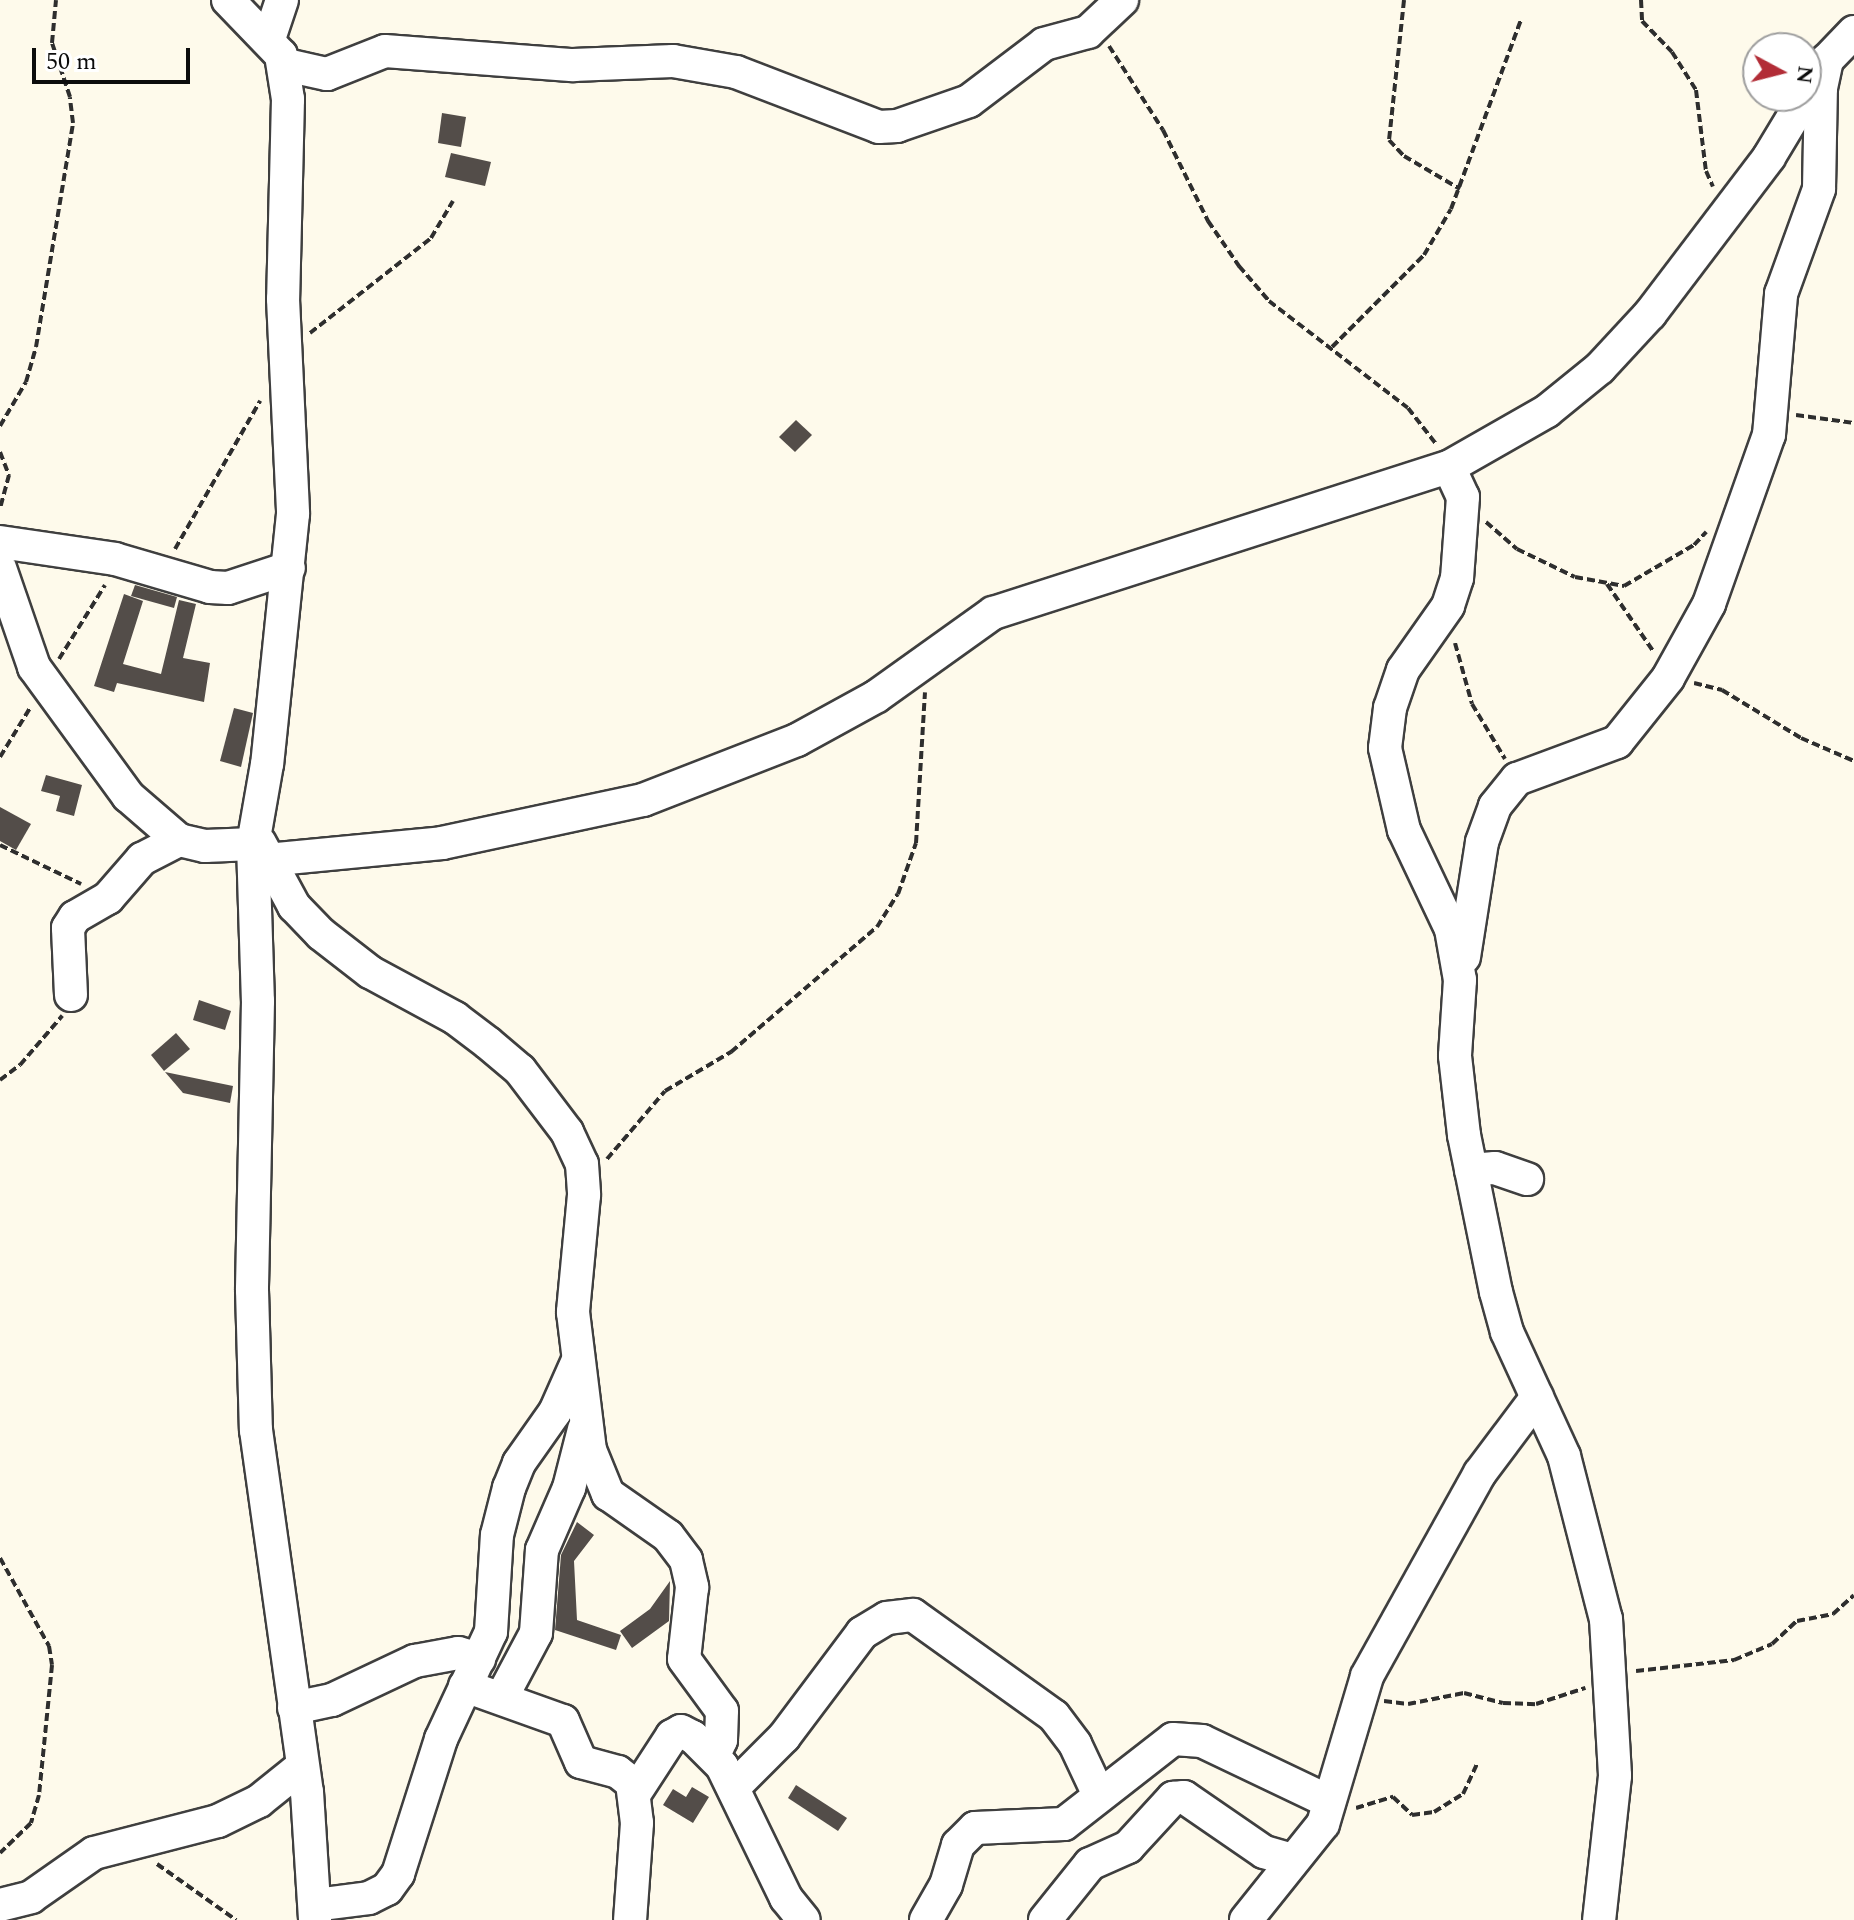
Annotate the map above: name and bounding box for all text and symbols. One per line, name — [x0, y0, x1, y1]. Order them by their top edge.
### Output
scale bar — [36, 32, 194, 82]
north arrow — [1742, 32, 1822, 112]
text: 50 m — [46, 44, 97, 80]
text: N — [1787, 64, 1822, 86]

